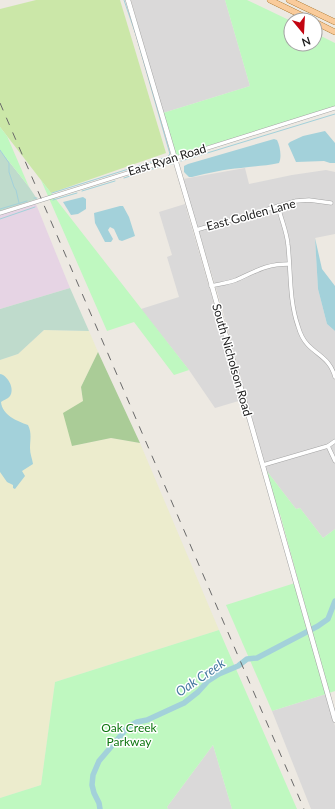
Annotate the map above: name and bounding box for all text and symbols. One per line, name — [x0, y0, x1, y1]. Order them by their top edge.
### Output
north arrow — [283, 12, 323, 52]
text: N — [300, 34, 312, 49]
street label: East Ryan Road — [126, 140, 208, 179]
street label: East Golden Lane — [205, 195, 297, 234]
street label: South Nicholson Road — [209, 302, 256, 418]
water label: Oak Creek — [172, 654, 228, 699]
park label: Oak Creek Parkway — [101, 720, 158, 749]

